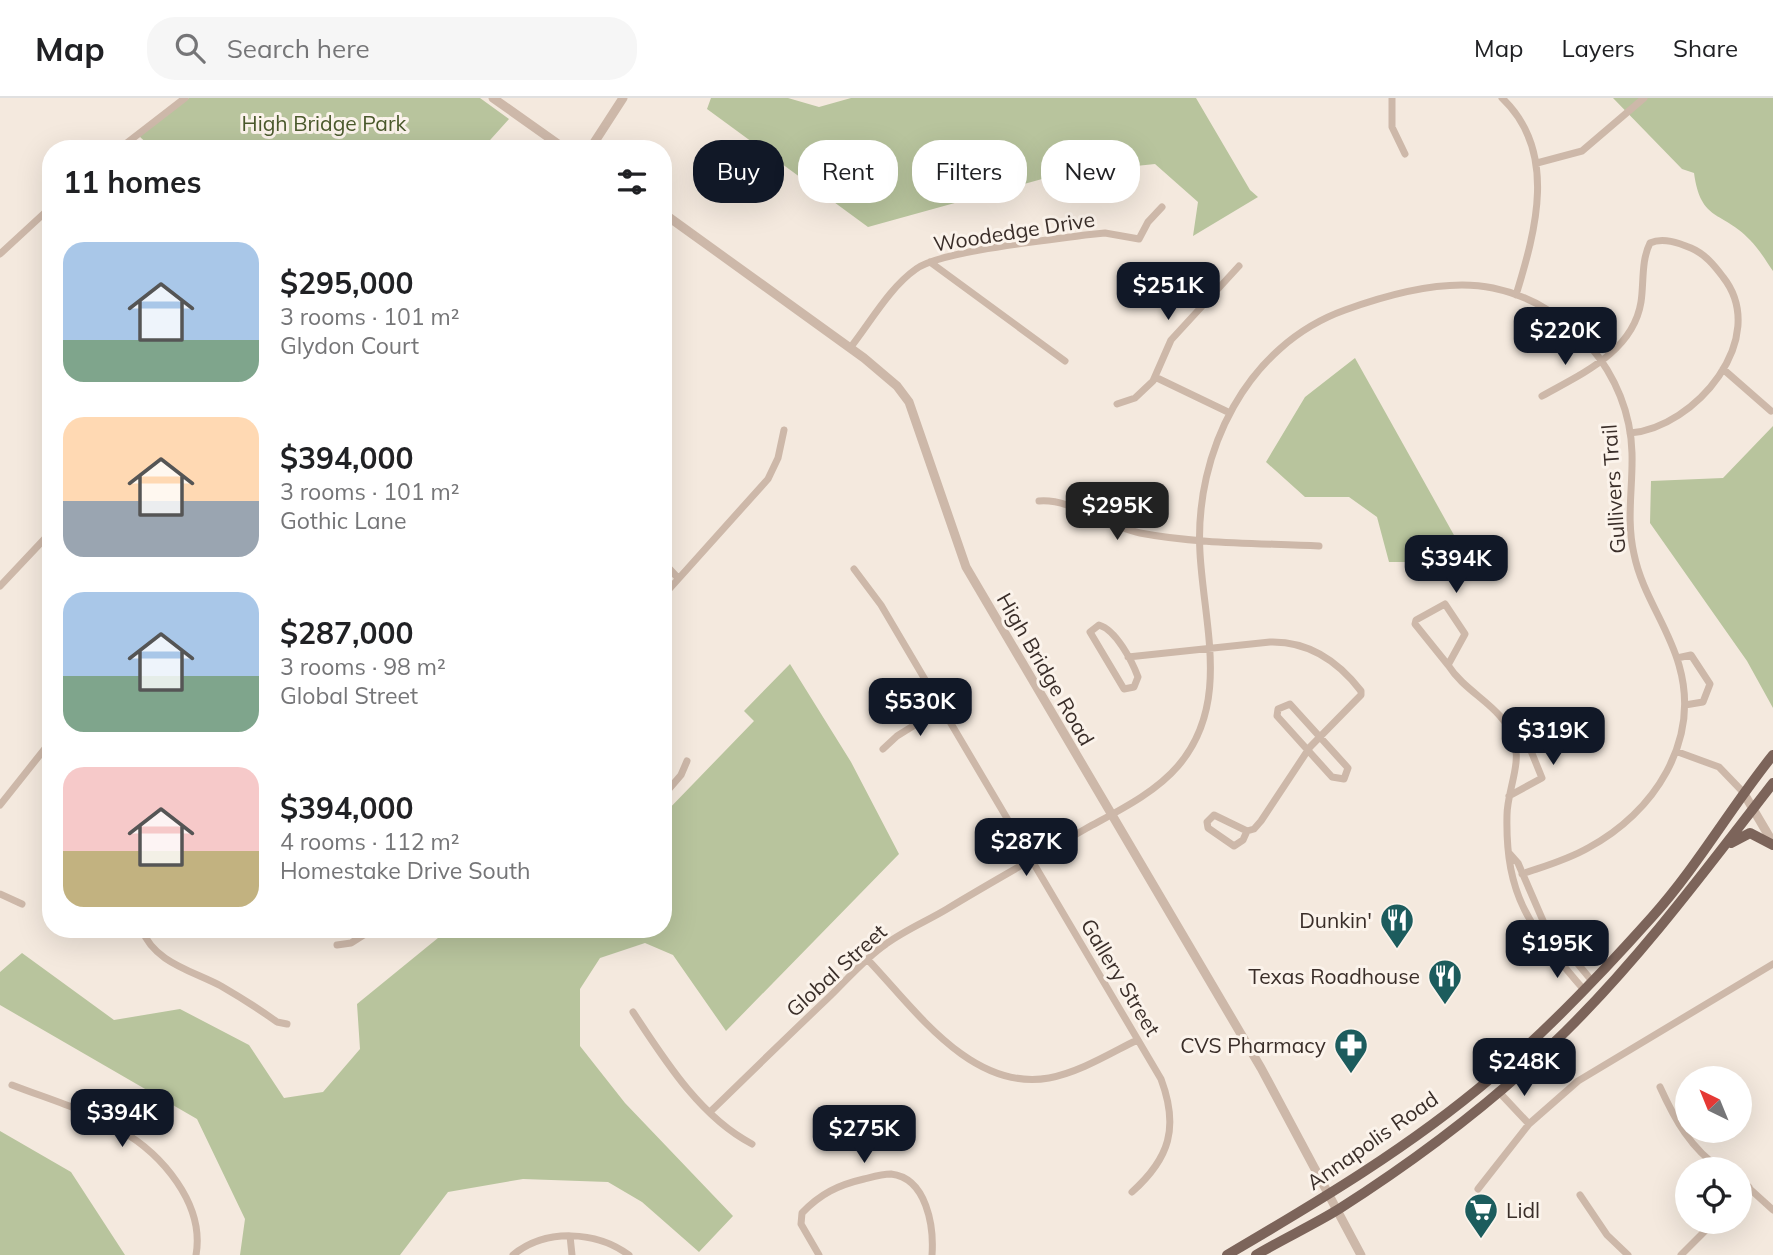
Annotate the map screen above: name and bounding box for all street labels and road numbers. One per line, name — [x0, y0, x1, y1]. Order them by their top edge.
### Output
street label: Woodedge Drive — [931, 205, 1097, 257]
street label: Gullivers Trail — [1596, 424, 1630, 554]
street label: High Bridge Road — [992, 588, 1100, 750]
street label: Gallery Street — [1076, 914, 1166, 1040]
street label: Global Street — [780, 918, 892, 1022]
street label: Annapolis Road — [1301, 1085, 1443, 1195]

